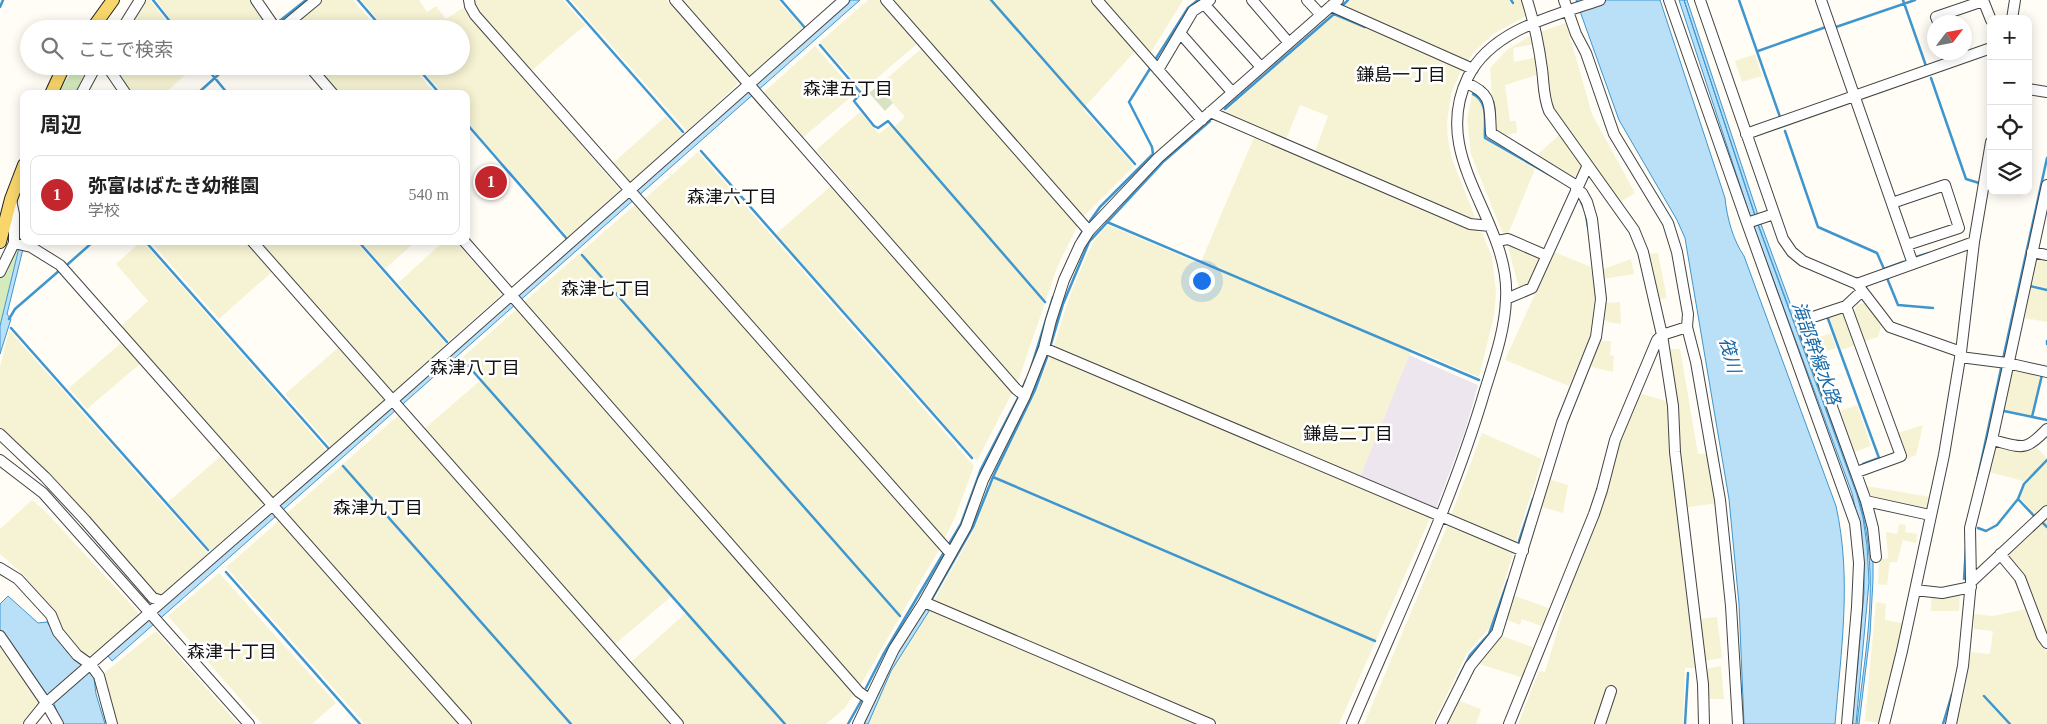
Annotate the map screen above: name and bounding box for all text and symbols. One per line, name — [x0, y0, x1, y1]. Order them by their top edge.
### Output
north arrow — [1927, 15, 1972, 60]
map controls — [1987, 15, 2032, 195]
button: + — [1987, 15, 2032, 60]
search box — [20, 20, 470, 75]
icon: search — [38, 34, 66, 62]
text: ここで検索 — [78, 39, 173, 60]
button: − — [1987, 60, 2032, 105]
district label: 鎌島一丁目 — [1356, 65, 1446, 85]
district label: 森津五丁目 — [803, 79, 893, 99]
button: locate — [1987, 105, 2032, 150]
text: 周辺 — [40, 113, 82, 137]
button: layers — [1987, 150, 2032, 195]
pin: 1 — [475, 163, 507, 201]
text: 弥富はばたき幼稚園 — [88, 175, 259, 196]
text: 1 — [53, 186, 61, 203]
text: 540 m — [409, 186, 449, 203]
district label: 森津六丁目 — [687, 187, 777, 207]
text: 学校 — [88, 202, 120, 219]
your location — [1189, 268, 1215, 294]
district label: 森津七丁目 — [561, 279, 651, 299]
water label: 海部幹線水路 — [1788, 299, 1845, 409]
water label: 筏川 — [1716, 335, 1745, 377]
district label: 森津八丁目 — [430, 358, 520, 378]
district label: 鎌島二丁目 — [1303, 424, 1393, 444]
district label: 森津九丁目 — [333, 498, 423, 518]
district label: 森津十丁目 — [187, 642, 277, 662]

